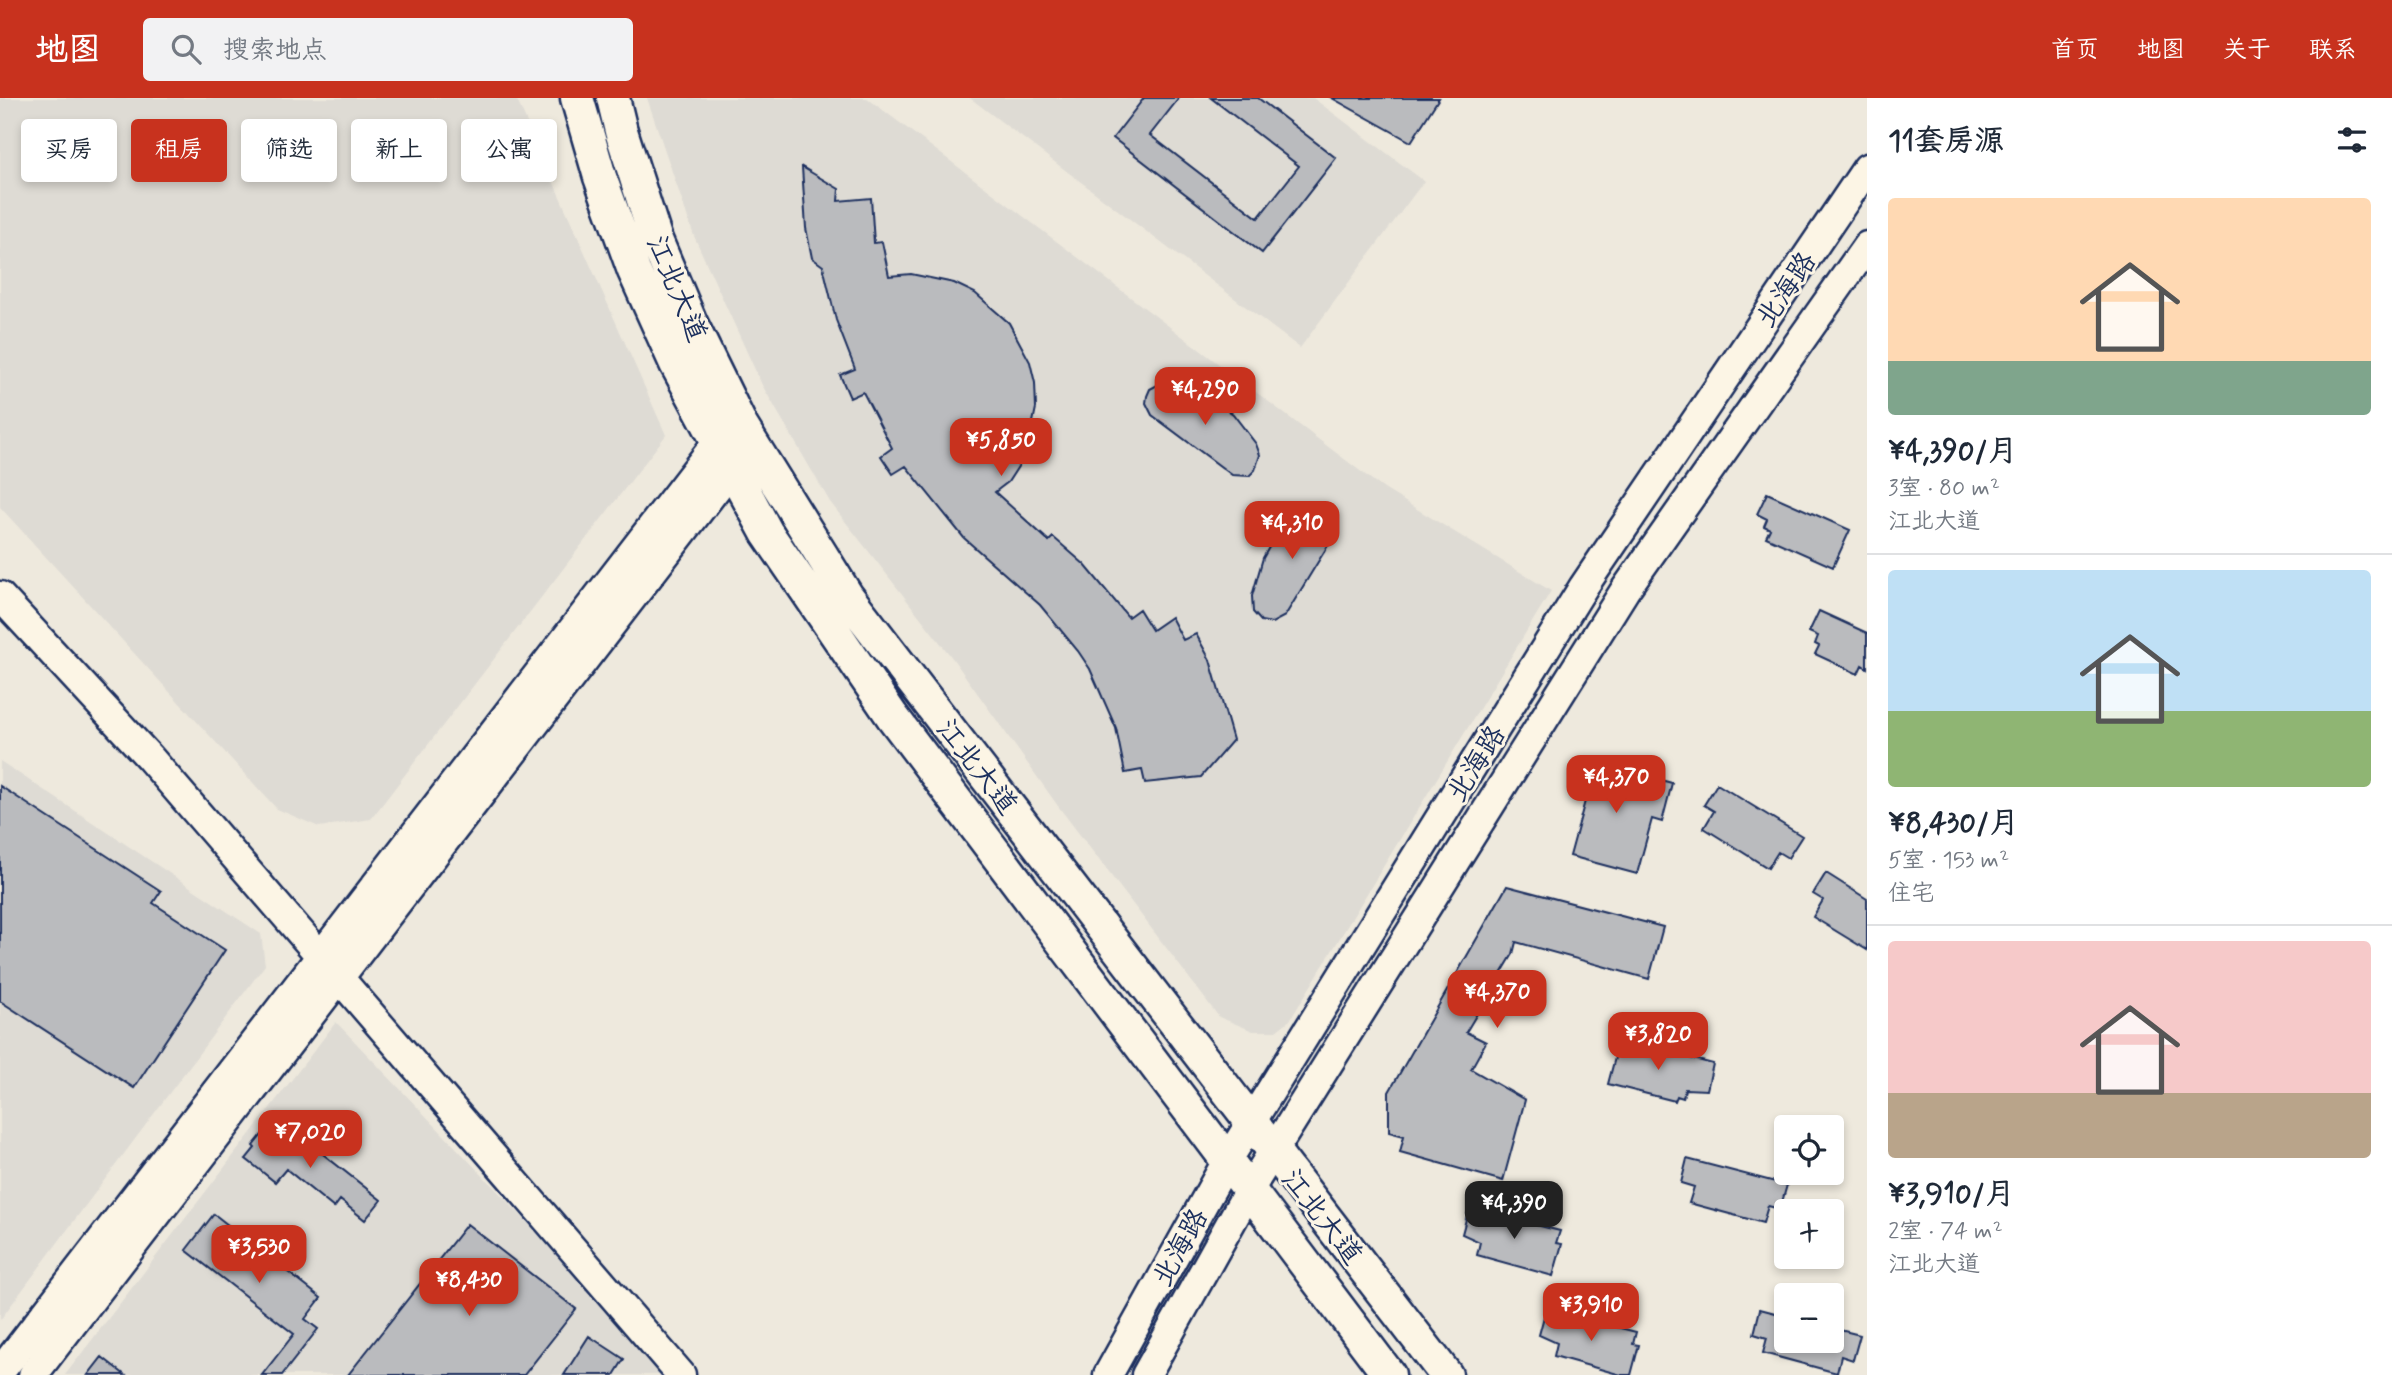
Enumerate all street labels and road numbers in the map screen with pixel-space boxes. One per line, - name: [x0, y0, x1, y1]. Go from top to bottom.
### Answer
- street label: 江北大道: [637, 230, 715, 348]
- street label: 北海路: [1748, 245, 1826, 336]
- street label: 江北大道: [927, 712, 1025, 823]
- street label: 北海路: [1439, 719, 1515, 810]
- street label: 江北大道: [1272, 1162, 1370, 1273]
- street label: 北海路: [1145, 1203, 1218, 1294]

